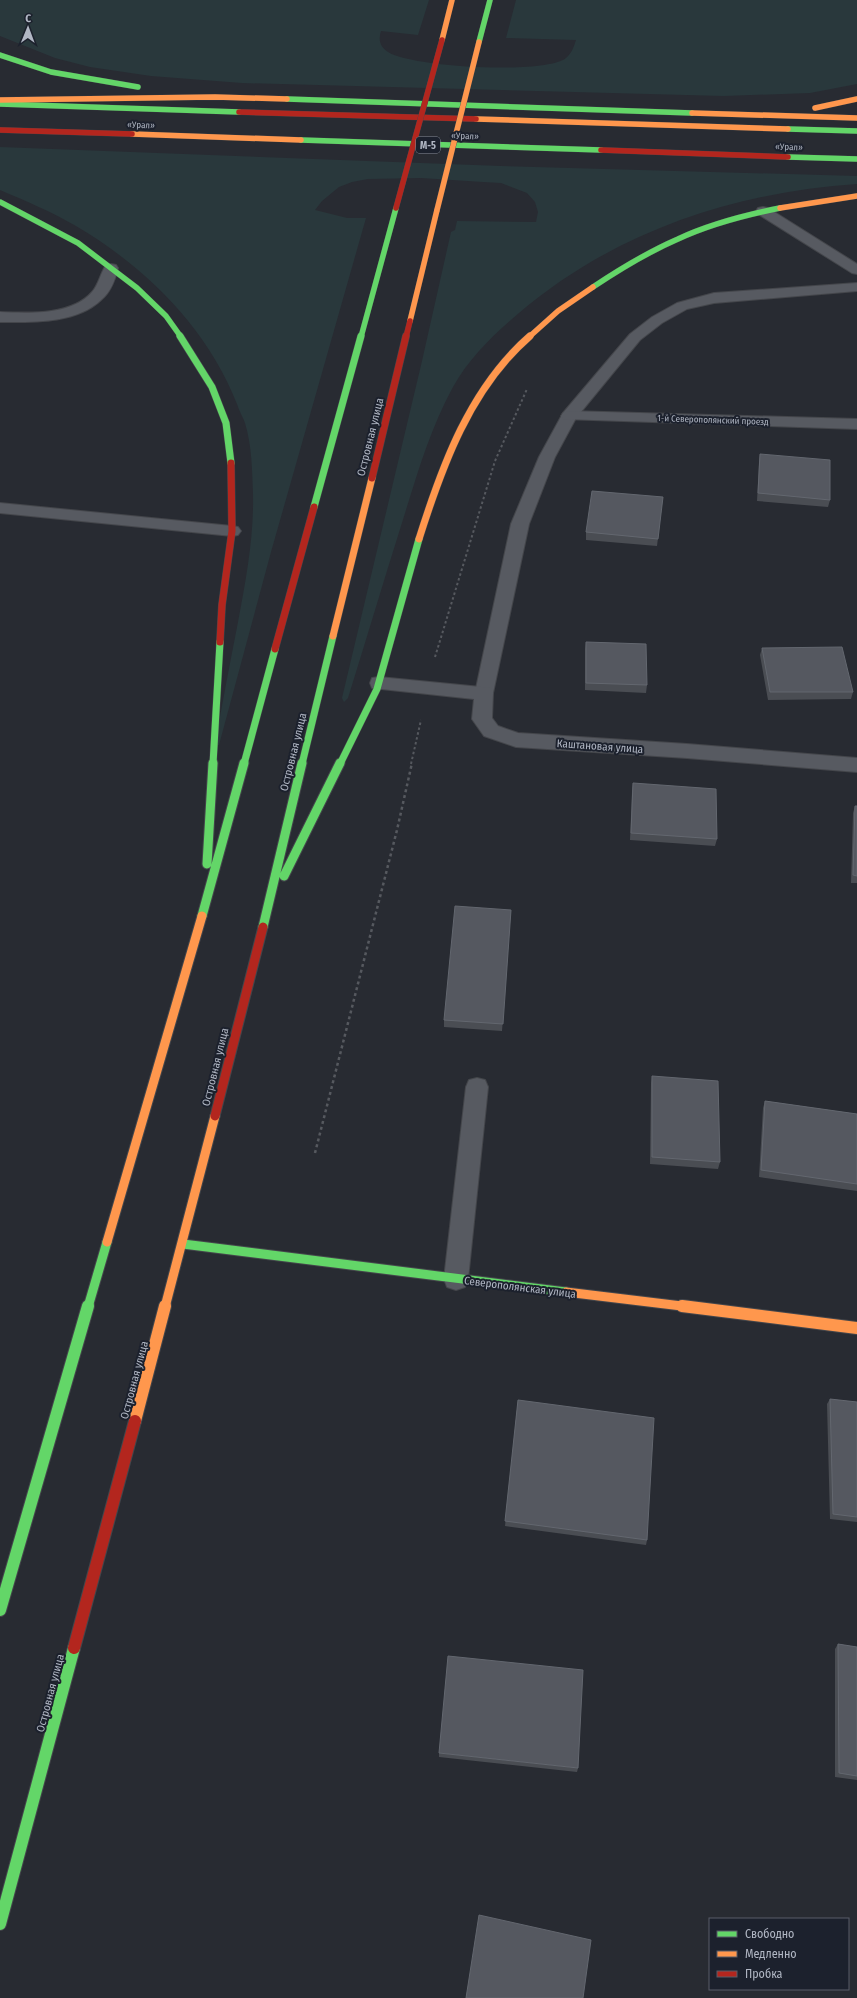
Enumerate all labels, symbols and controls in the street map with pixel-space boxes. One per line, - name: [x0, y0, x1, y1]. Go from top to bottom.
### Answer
- north arrow: [8, 8, 48, 48]
- text: С: [25, 12, 31, 25]
- street label: «Урал»: [127, 120, 155, 130]
- street label: «Урал»: [451, 131, 479, 141]
- road number: М-5: [416, 137, 440, 153]
- street label: «Урал»: [775, 142, 803, 152]
- street label: Островная улица: [354, 397, 386, 478]
- street label: 1-й Северополянский проезд: [657, 413, 769, 427]
- street label: Островная улица: [277, 712, 309, 793]
- street label: Каштановая улица: [556, 737, 644, 756]
- street label: Островная улица: [199, 1027, 231, 1108]
- street label: Северополянская улица: [463, 1274, 577, 1301]
- street label: Островная улица: [118, 1340, 151, 1421]
- street label: Островная улица: [34, 1653, 67, 1734]
- legend: [709, 1918, 849, 1990]
- text: Свободно: [745, 1927, 794, 1941]
- text: Медленно: [745, 1947, 797, 1961]
- text: Пробка: [745, 1967, 783, 1981]

